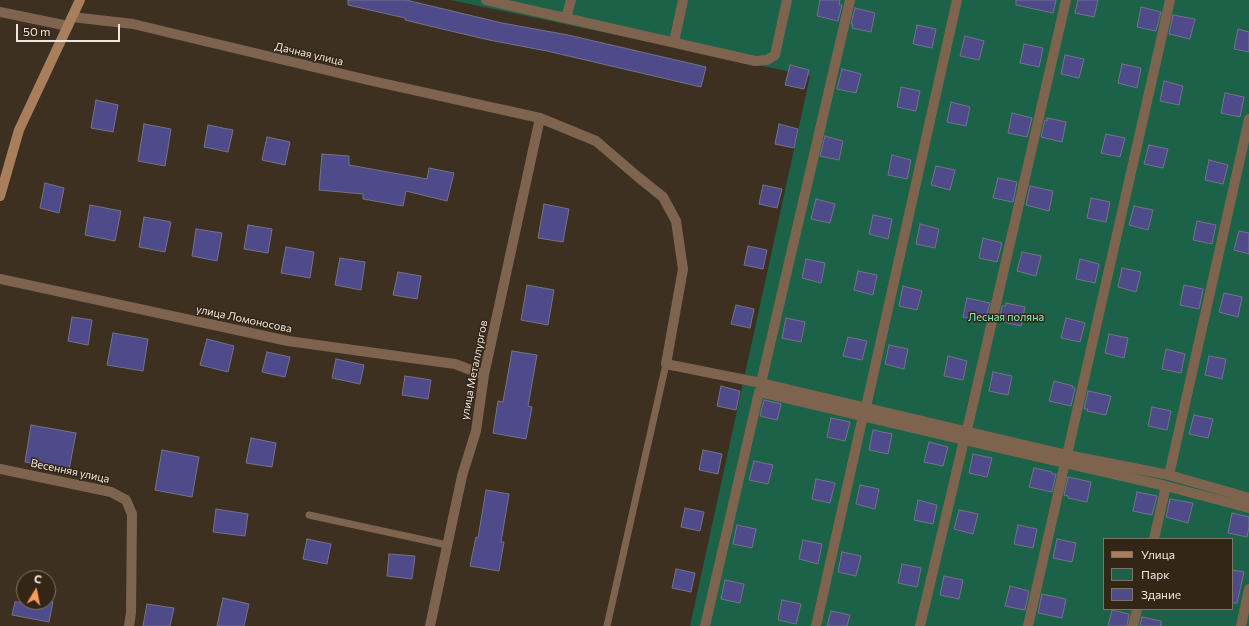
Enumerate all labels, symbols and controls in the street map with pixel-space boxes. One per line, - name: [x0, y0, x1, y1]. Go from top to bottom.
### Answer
- scale bar: [18, 16, 122, 42]
- text: 50 m: [23, 24, 51, 38]
- street label: Дачная улица: [273, 40, 345, 68]
- street label: улица Ломоносова: [195, 302, 293, 336]
- park label: Лесная поляна: [968, 310, 1044, 324]
- street label: улица Металлургов: [458, 319, 490, 421]
- street label: Весенняя улица: [29, 456, 111, 486]
- legend: [1103, 538, 1233, 610]
- text: Улица: [1141, 547, 1175, 561]
- text: Парк: [1141, 567, 1170, 581]
- north arrow: [16, 570, 56, 610]
- text: С: [33, 572, 43, 586]
- text: Здание: [1141, 587, 1181, 601]

